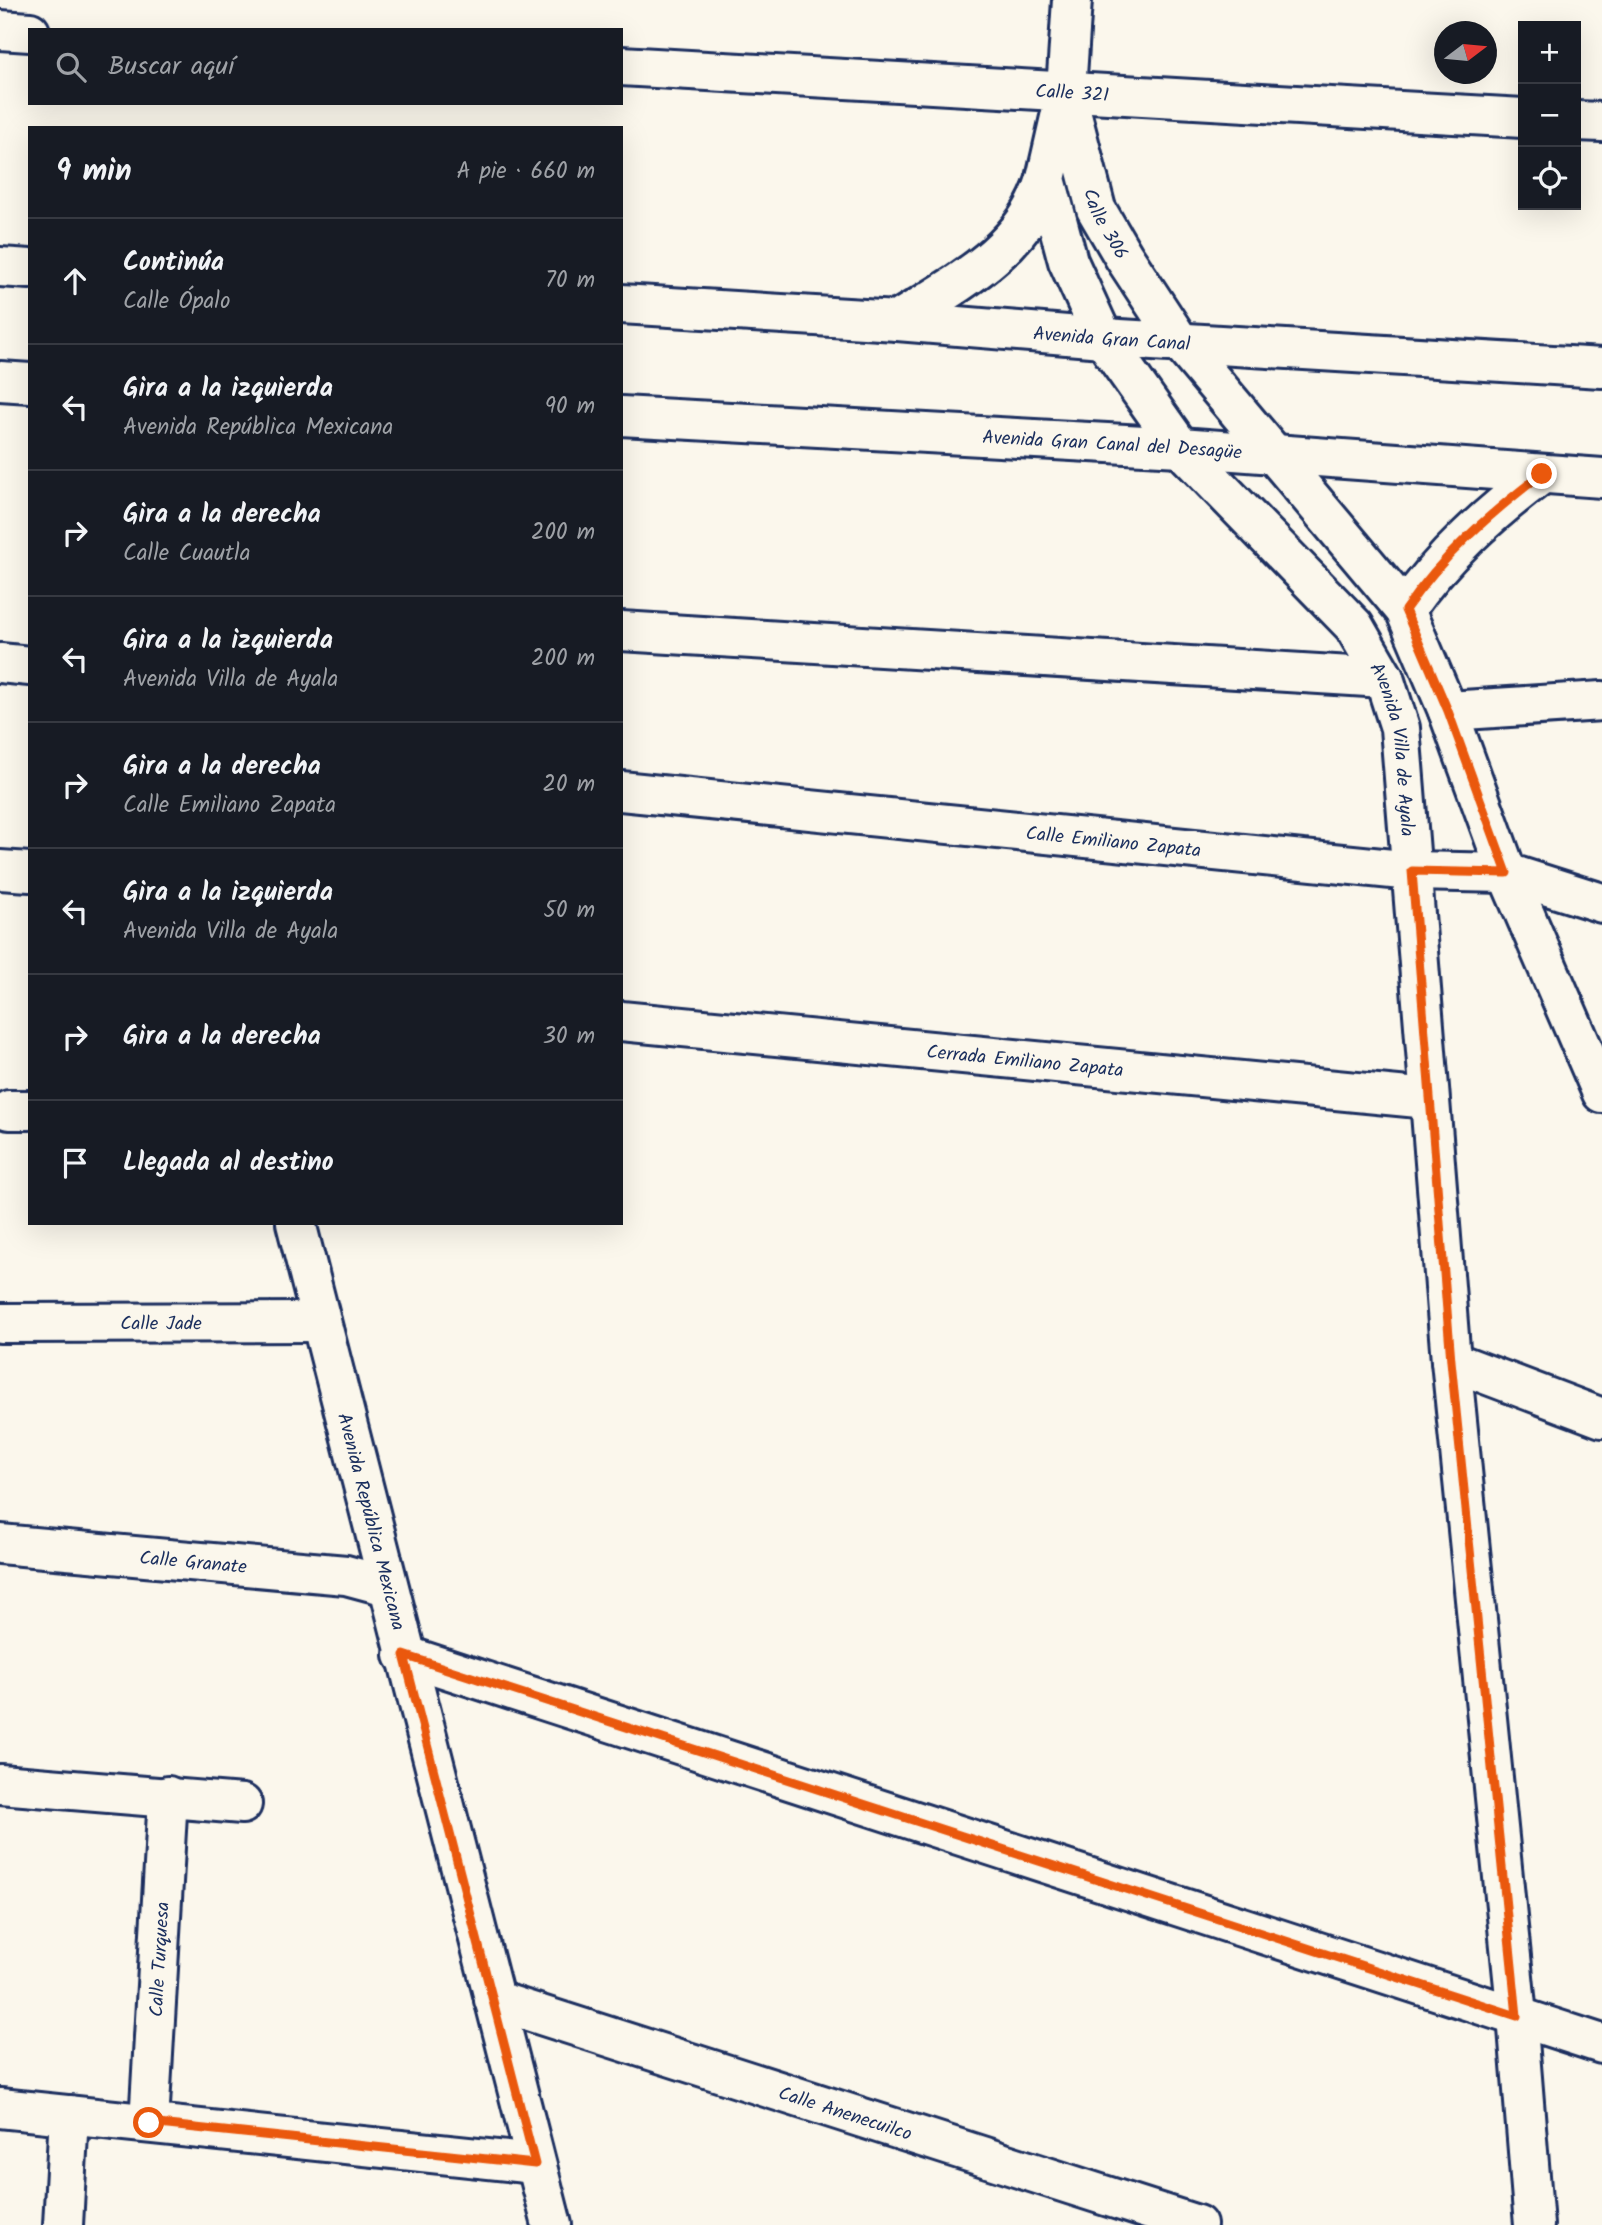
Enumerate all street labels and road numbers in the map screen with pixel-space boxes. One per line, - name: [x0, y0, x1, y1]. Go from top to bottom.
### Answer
- street label: Calle 321: [1034, 77, 1110, 111]
- street label: Calle 306: [1074, 186, 1135, 266]
- street label: Avenida Gran Canal: [1032, 319, 1191, 360]
- street label: Avenida Gran Canal del Desagüe: [982, 423, 1243, 469]
- street label: Avenida Villa de Ayala: [1361, 657, 1422, 838]
- street label: Calle Emiliano Zapata: [1024, 819, 1202, 867]
- street label: Cerrada Emiliano Zapata: [925, 1038, 1125, 1086]
- street label: Calle Jade: [120, 1309, 202, 1340]
- street label: Avenida República Mexicana: [328, 1410, 413, 1634]
- street label: Calle Granate: [138, 1544, 248, 1583]
- street label: Calle Turquesa: [142, 1901, 179, 2018]
- street label: Calle Anenecuilco: [774, 2079, 915, 2150]

